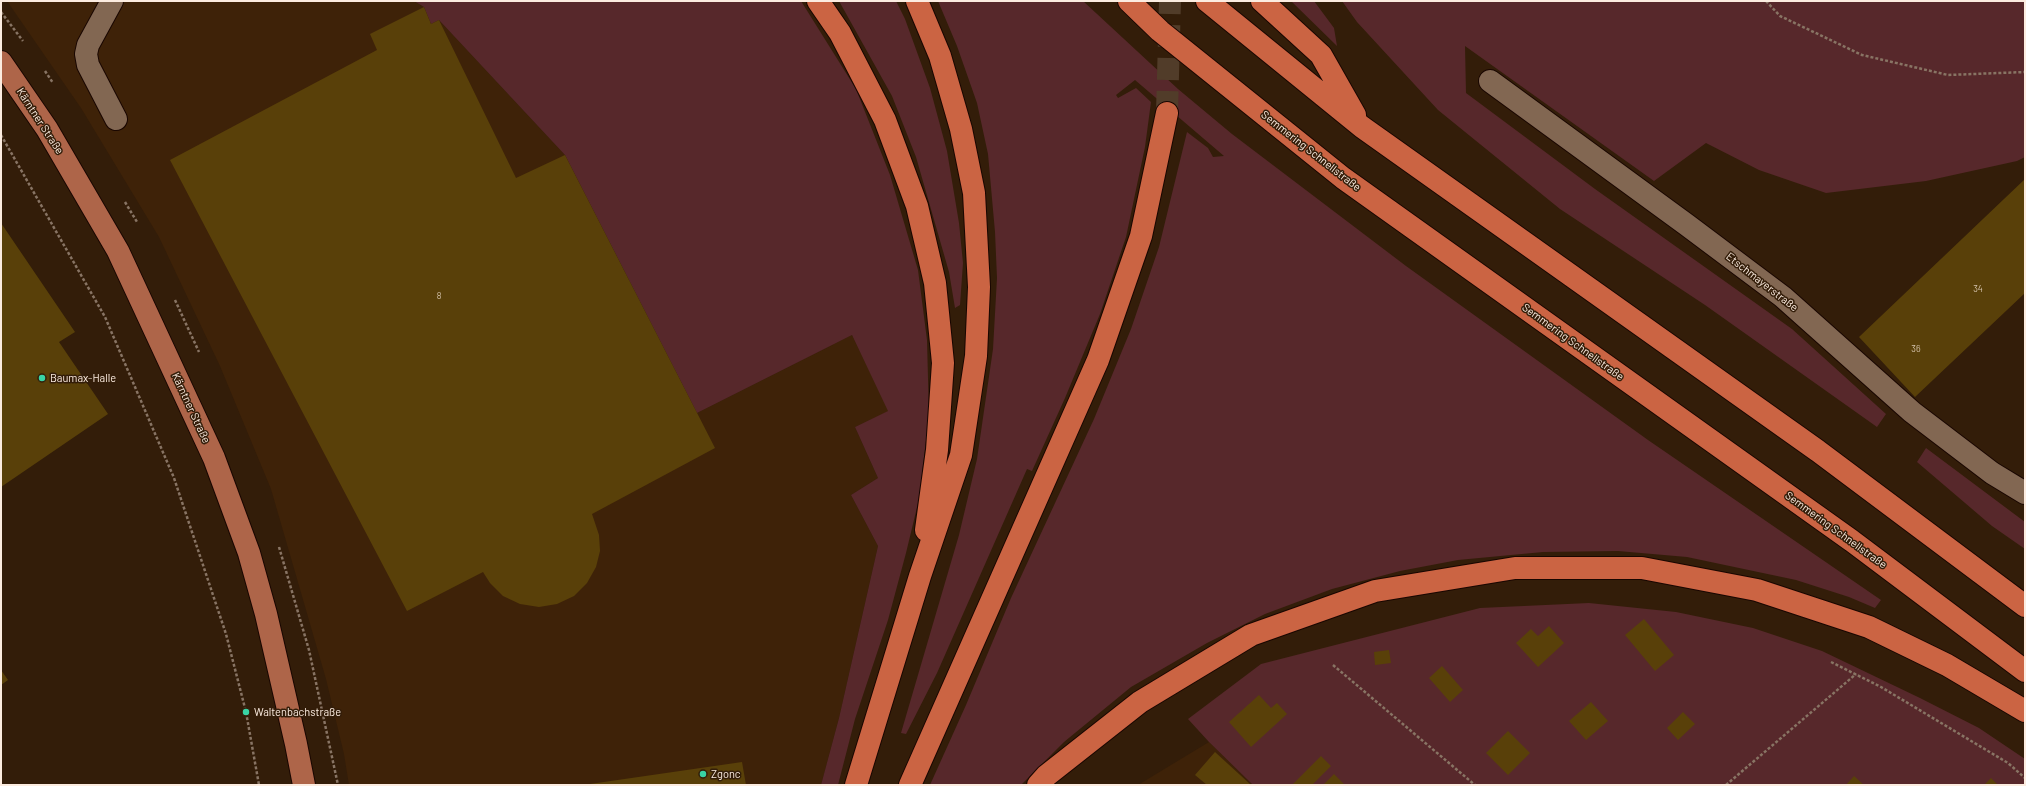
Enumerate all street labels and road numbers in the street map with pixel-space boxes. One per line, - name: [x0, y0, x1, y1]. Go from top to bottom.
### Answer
- street label: Kärntner Straße: [14, 85, 66, 157]
- street label: Semmering Schnellstraße: [1259, 108, 1363, 194]
- street label: Etschmayerstraße: [1723, 250, 1801, 314]
- street label: Semmering Schnellstraße: [1519, 301, 1627, 383]
- street label: Kärntner Straße: [169, 371, 213, 445]
- street label: Semmering Schnellstraße: [1782, 489, 1890, 571]

